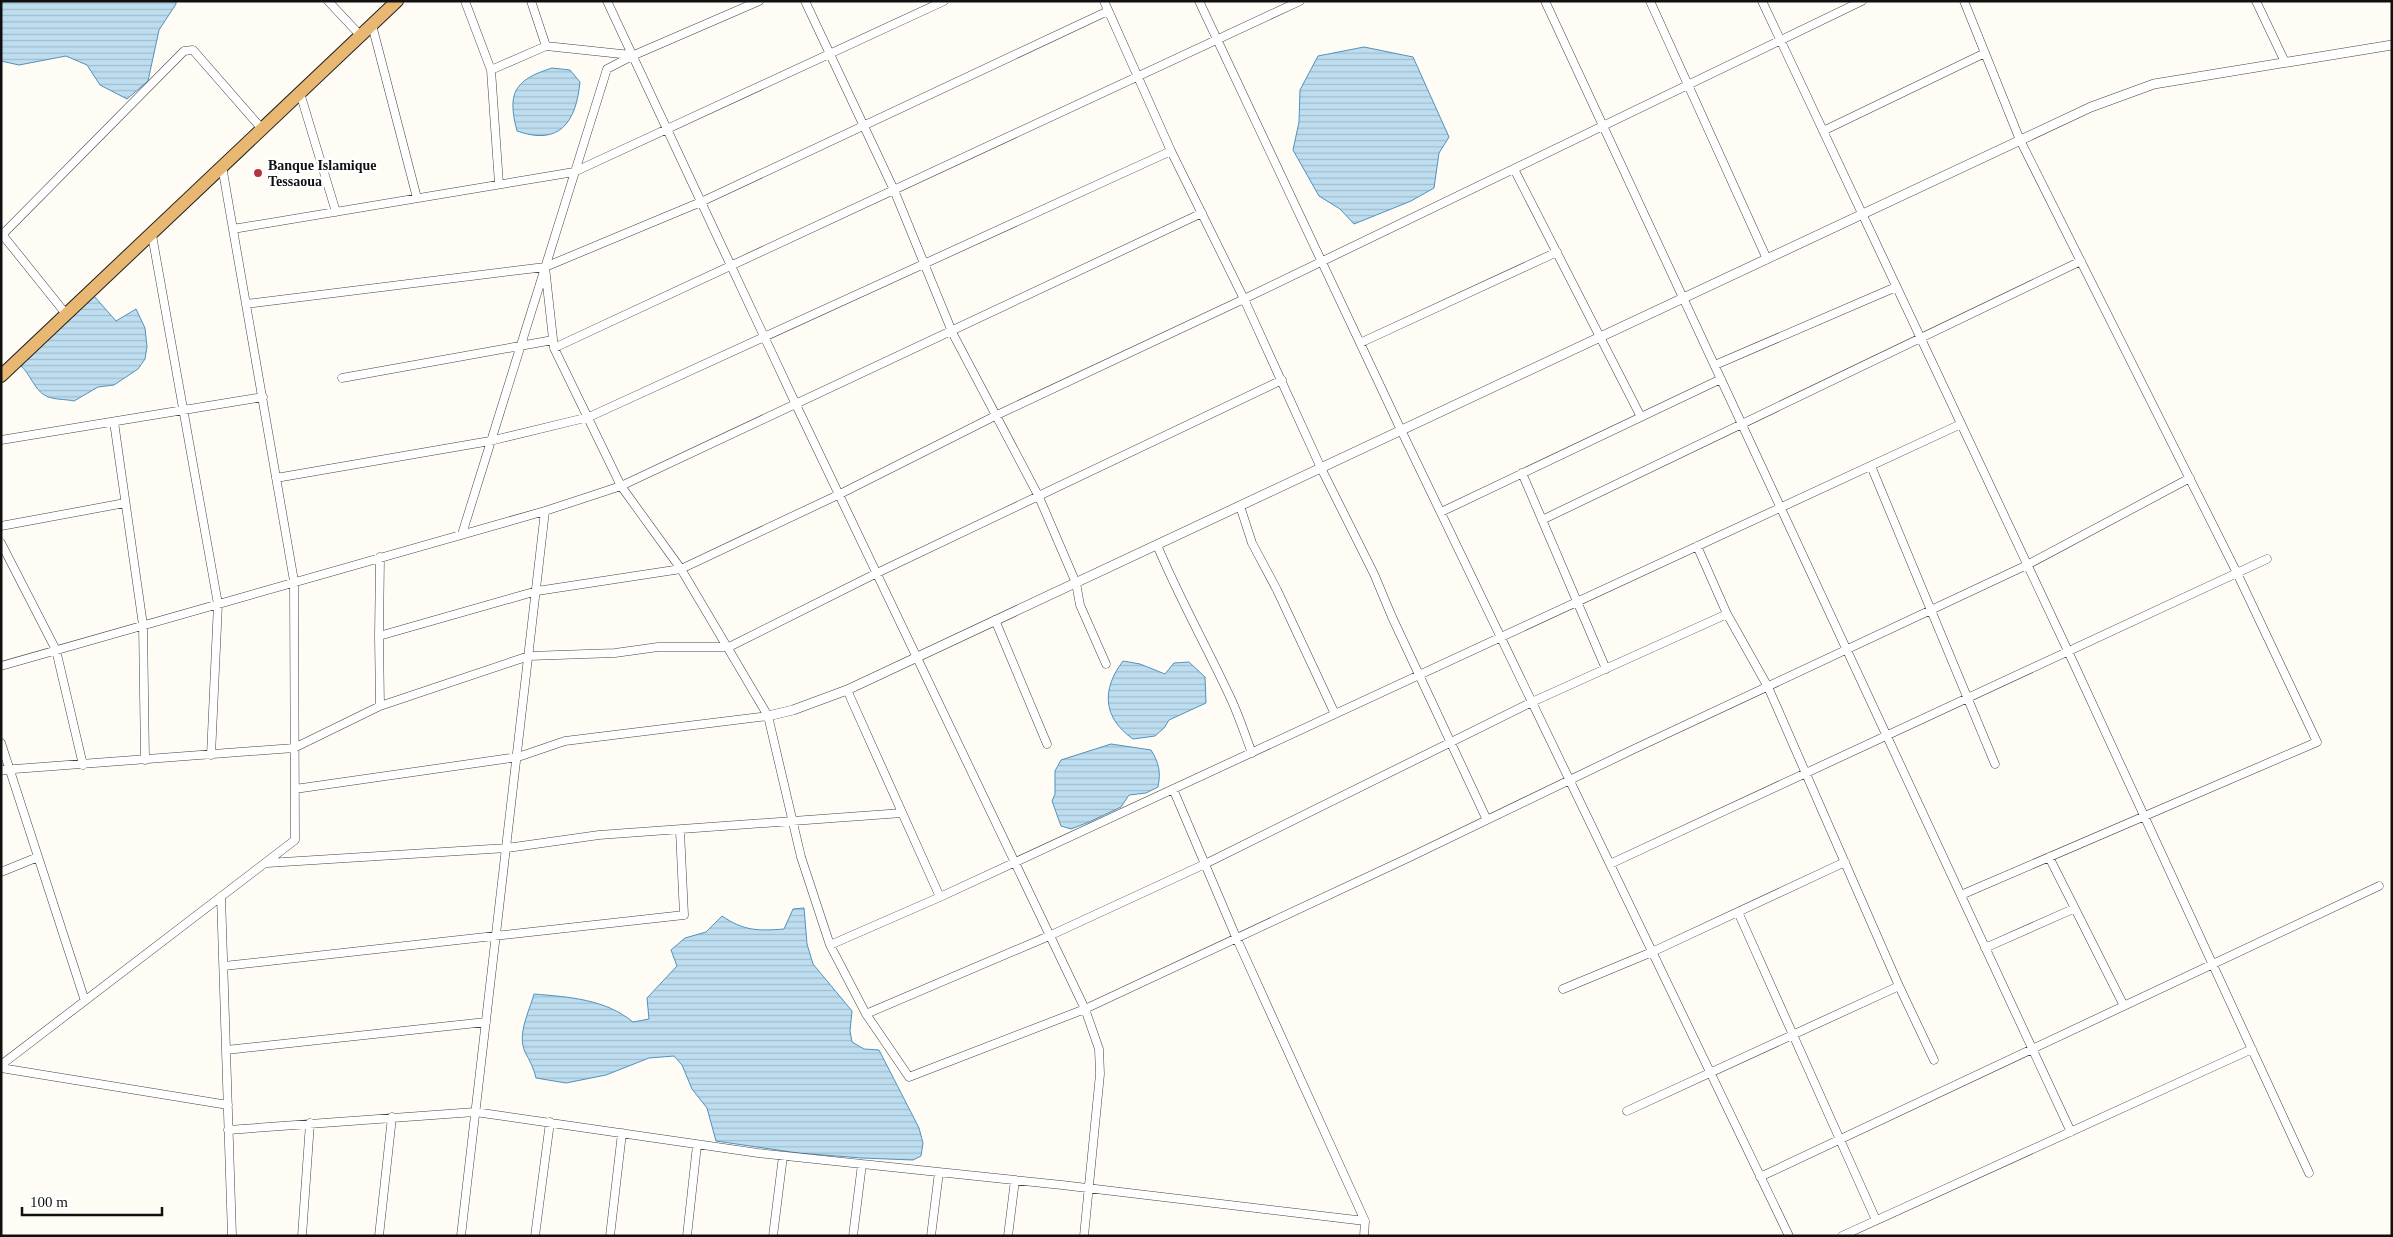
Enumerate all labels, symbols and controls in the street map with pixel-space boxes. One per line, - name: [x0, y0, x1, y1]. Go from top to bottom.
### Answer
- place label: Banque Islamique Tessaoua: [268, 158, 377, 189]
- marker: Banque Islamique Tessaoua: [252, 167, 264, 179]
- scale bar: [22, 1184, 162, 1216]
- text: 100 m: [30, 1194, 68, 1210]

